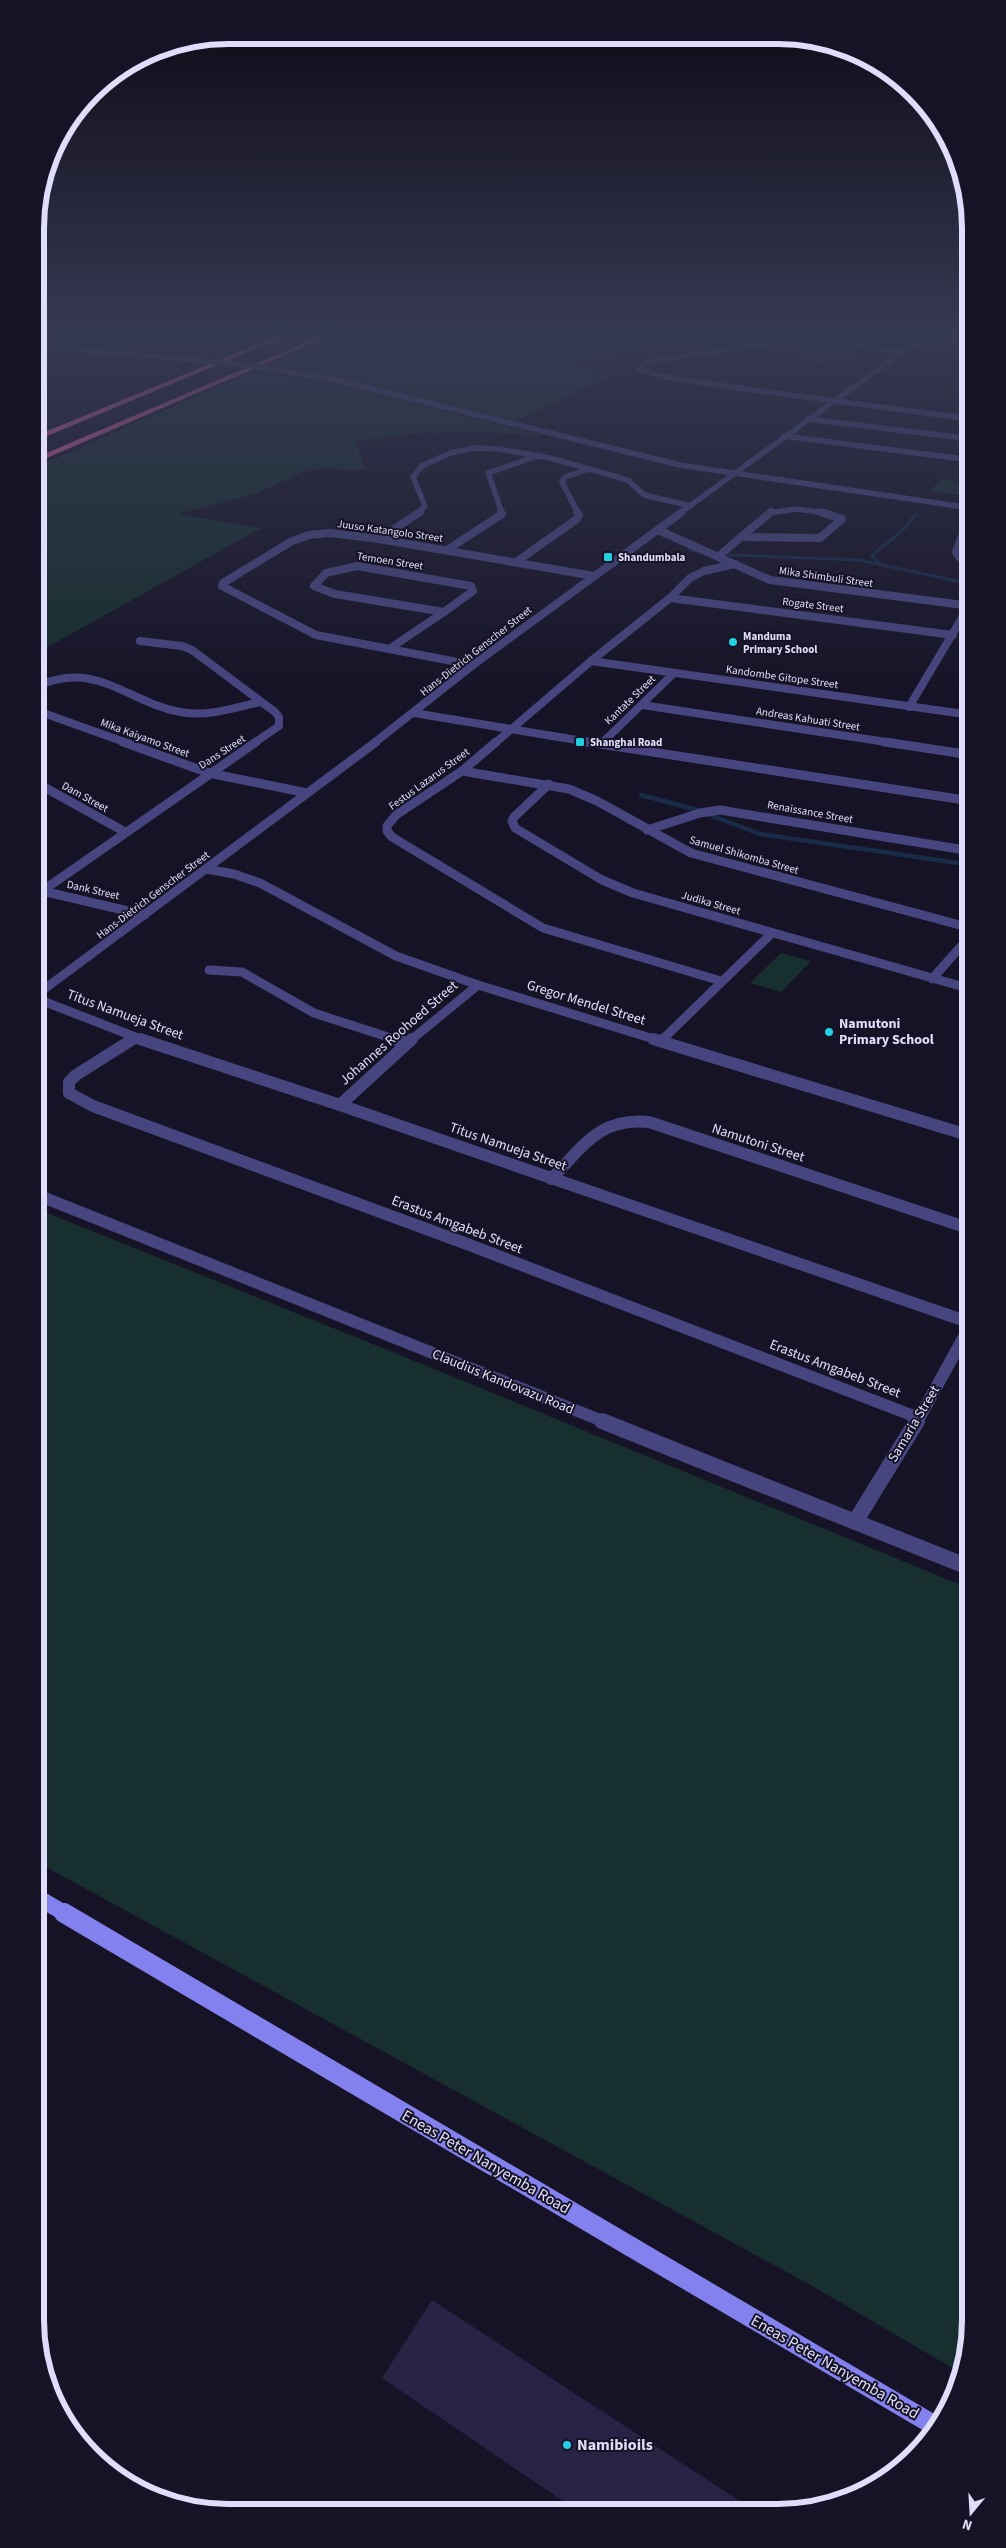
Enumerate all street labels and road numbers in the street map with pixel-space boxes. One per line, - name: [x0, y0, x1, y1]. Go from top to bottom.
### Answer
- street label: Juuso Katangolo Street: [336, 516, 444, 546]
- street label: Temoen Street: [356, 548, 425, 574]
- street label: Mika Shimbuli Street: [778, 563, 874, 591]
- street label: Rogate Street: [781, 594, 845, 616]
- street label: Hans-Dietrich Genscher Street: [417, 602, 535, 699]
- street label: Kandombe Gitope Street: [725, 662, 839, 692]
- street label: Kantate Street: [601, 672, 659, 728]
- street label: Andreas Kahuati Street: [755, 703, 861, 735]
- street label: Mika Kaiyamo Street: [98, 715, 192, 761]
- street label: Dans Street: [196, 731, 248, 773]
- street label: Festus Lazarus Street: [385, 744, 473, 813]
- street label: Dam Street: [59, 778, 111, 816]
- street label: Renaissance Street: [766, 797, 854, 827]
- street label: Samuel Shikomba Street: [688, 832, 801, 878]
- street label: Hans-Dietrich Genscher Street: [93, 847, 213, 943]
- street label: Dank Street: [65, 877, 121, 903]
- street label: Judika Street: [680, 887, 743, 919]
- street label: Gregor Mendel Street: [524, 975, 648, 1031]
- street label: Johannes Roohoed Street: [336, 976, 463, 1090]
- street label: Titus Namueja Street: [64, 985, 186, 1045]
- street label: Titus Namueja Street: [447, 1118, 569, 1177]
- street label: Namutoni Street: [709, 1119, 807, 1167]
- street label: Erastus Amgabeb Street: [389, 1191, 526, 1259]
- street label: Erastus Amgabeb Street: [767, 1335, 904, 1403]
- street label: Claudius Kandovazu Road: [429, 1344, 577, 1420]
- street label: Samaria Street: [883, 1382, 945, 1466]
- street label: Eneas Peter Nanyemba Road: [398, 2105, 574, 2219]
- street label: Eneas Peter Nanyemba Road: [747, 2310, 923, 2424]

